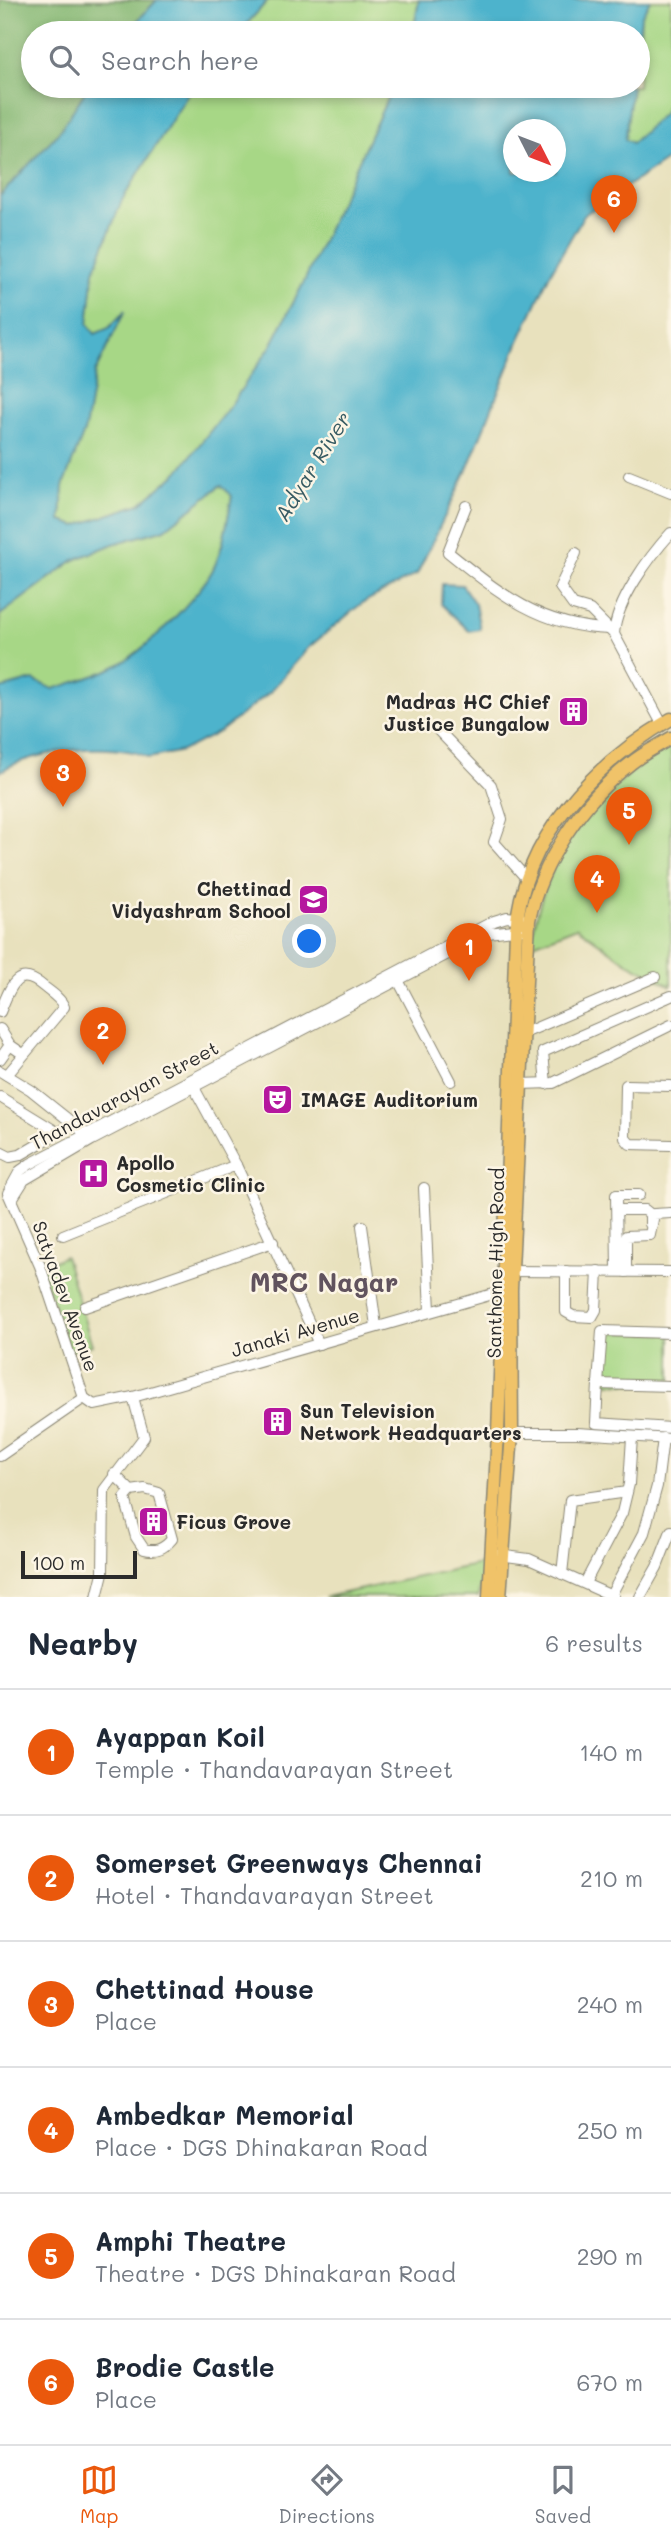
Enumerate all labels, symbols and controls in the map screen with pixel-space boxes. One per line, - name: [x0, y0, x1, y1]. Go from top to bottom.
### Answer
- search box: [21, 21, 650, 98]
- icon: search: [45, 41, 83, 79]
- text: Search here: [101, 43, 259, 77]
- north arrow: [503, 119, 566, 182]
- pin: 6: [591, 175, 637, 233]
- water label: Adyar River: [268, 406, 356, 526]
- place label: Madras HC Chief Justice Bungalow: [384, 689, 551, 736]
- building icon: Madras HC Chief Justice Bungalow: [556, 695, 590, 729]
- pin: 3: [40, 749, 86, 807]
- pin: 5: [606, 787, 652, 845]
- pin: 4: [574, 855, 620, 913]
- place label: Chettinad Vidyashram School: [111, 876, 291, 923]
- school or university icon: Chettinad Vidyashram School: [297, 882, 331, 916]
- pin: 1: [446, 923, 492, 981]
- your location: [292, 924, 326, 958]
- pin: 2: [80, 1007, 126, 1065]
- street label: Thandavarayan Street: [26, 1035, 222, 1155]
- theatre icon: IMAGE Auditorium: [261, 1082, 295, 1116]
- place label: IMAGE Auditorium: [301, 1087, 478, 1112]
- place label: Apollo Cosmetic Clinic: [116, 1150, 265, 1197]
- hospital icon: Apollo Cosmetic Clinic: [76, 1156, 110, 1190]
- street label: Santhome High Road: [481, 1167, 509, 1359]
- street label: Satyadev Avenue: [27, 1217, 105, 1375]
- district label: MRC Nagar: [250, 1265, 398, 1299]
- street label: Janaki Avenue: [228, 1302, 362, 1362]
- place label: Sun Television Network Headquarters: [300, 1398, 522, 1445]
- building icon: Sun Television Network Headquarters: [260, 1404, 294, 1438]
- building icon: Ficus Grove: [136, 1504, 170, 1538]
- place label: Ficus Grove: [176, 1509, 291, 1534]
- scale bar: [21, 1548, 136, 1580]
- text: 100 m: [32, 1550, 85, 1575]
- text: Nearby: [28, 1623, 138, 1663]
- text: 6 results: [545, 1628, 643, 1658]
- text: Ayappan Koil: [95, 1720, 265, 1754]
- text: 1: [46, 1737, 56, 1767]
- text: 140 m: [579, 1737, 643, 1767]
- text: Temple · Thandavarayan Street: [95, 1754, 453, 1784]
- text: Somerset Greenways Chennai: [95, 1846, 483, 1880]
- text: 2: [45, 1863, 57, 1893]
- text: 210 m: [580, 1863, 643, 1893]
- text: Hotel · Thandavarayan Street: [95, 1880, 434, 1910]
- text: Chettinad House: [95, 1972, 314, 2006]
- text: 3: [44, 1989, 58, 2019]
- text: 240 m: [577, 1989, 643, 2019]
- text: Place: [95, 2006, 157, 2036]
- text: Ambedkar Memorial: [95, 2098, 353, 2132]
- text: 4: [44, 2115, 58, 2145]
- text: 250 m: [577, 2115, 643, 2145]
- text: Place · DGS Dhinakaran Road: [95, 2132, 428, 2162]
- text: Amphi Theatre: [95, 2224, 286, 2258]
- text: 5: [44, 2241, 58, 2271]
- text: 290 m: [577, 2241, 643, 2271]
- text: Theatre · DGS Dhinakaran Road: [95, 2258, 456, 2288]
- text: Brodie Castle: [95, 2350, 274, 2384]
- text: 6: [44, 2367, 58, 2397]
- text: 670 m: [576, 2367, 643, 2397]
- text: Place: [95, 2384, 157, 2414]
- tab: Map: [80, 2461, 119, 2528]
- tab: Directions: [278, 2461, 375, 2528]
- tab: Saved: [535, 2461, 591, 2528]

